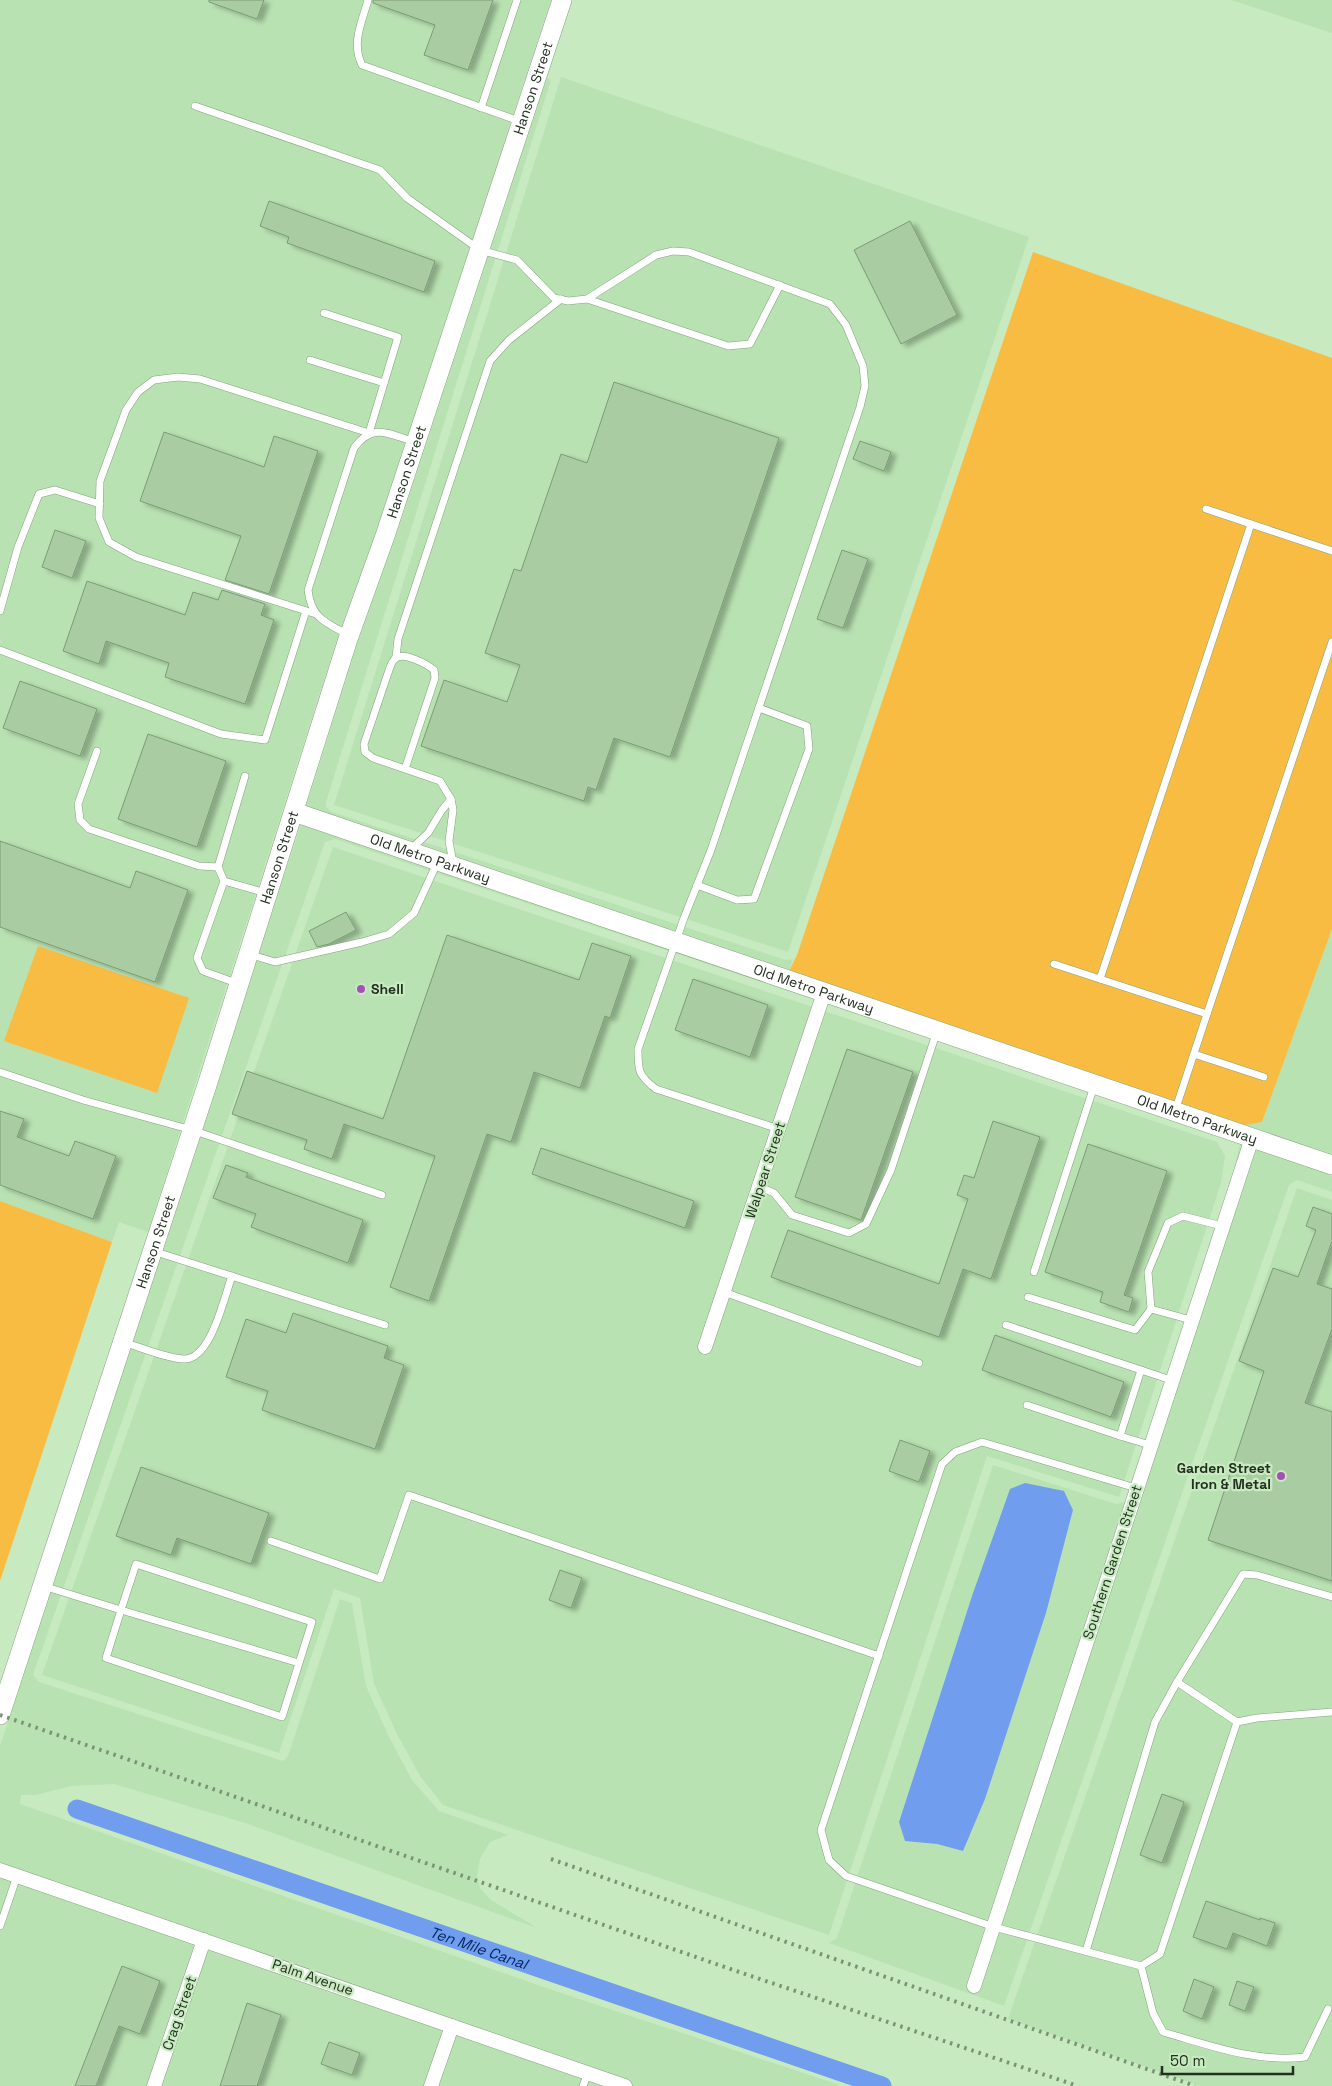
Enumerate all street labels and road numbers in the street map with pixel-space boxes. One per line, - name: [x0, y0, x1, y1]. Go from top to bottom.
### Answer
- street label: Hanson Street: [509, 39, 557, 137]
- street label: Hanson Street: [382, 423, 430, 521]
- street label: Hanson Street: [256, 808, 302, 906]
- street label: Old Metro Parkway: [368, 830, 493, 887]
- street label: Old Metro Parkway: [751, 960, 876, 1018]
- street label: Old Metro Parkway: [1135, 1090, 1260, 1148]
- street label: Walpear Street: [741, 1119, 789, 1221]
- street label: Hanson Street: [132, 1193, 179, 1291]
- street label: Southern Garden Street: [1079, 1483, 1145, 1641]
- street label: Palm Avenue: [270, 1955, 356, 1999]
- street label: Crag Street: [158, 1974, 200, 2052]

